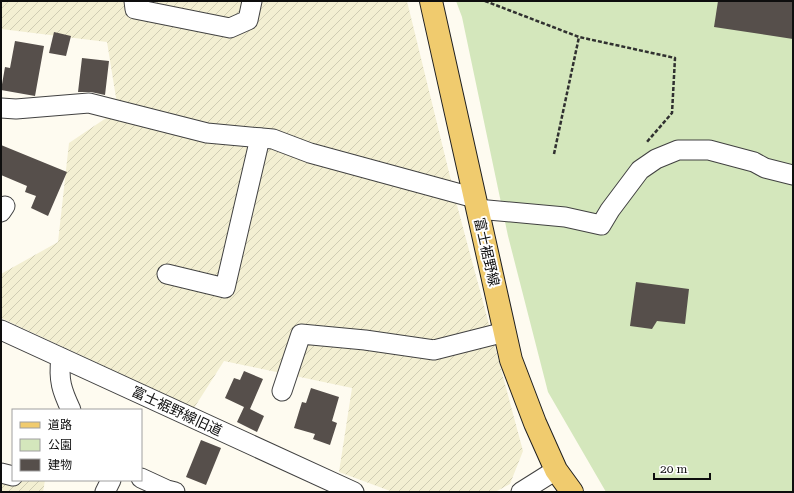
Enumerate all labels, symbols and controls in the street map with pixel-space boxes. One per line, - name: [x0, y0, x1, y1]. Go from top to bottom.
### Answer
- street label: 富士裾野線: [471, 216, 503, 288]
- street label: 富士裾野線旧道: [129, 383, 225, 439]
- legend: [12, 409, 142, 481]
- text: 道路: [48, 418, 72, 432]
- text: 公園: [48, 438, 72, 452]
- scale bar: [654, 455, 710, 481]
- text: 建物: [48, 458, 72, 472]
- text: 20 m: [660, 462, 687, 476]

